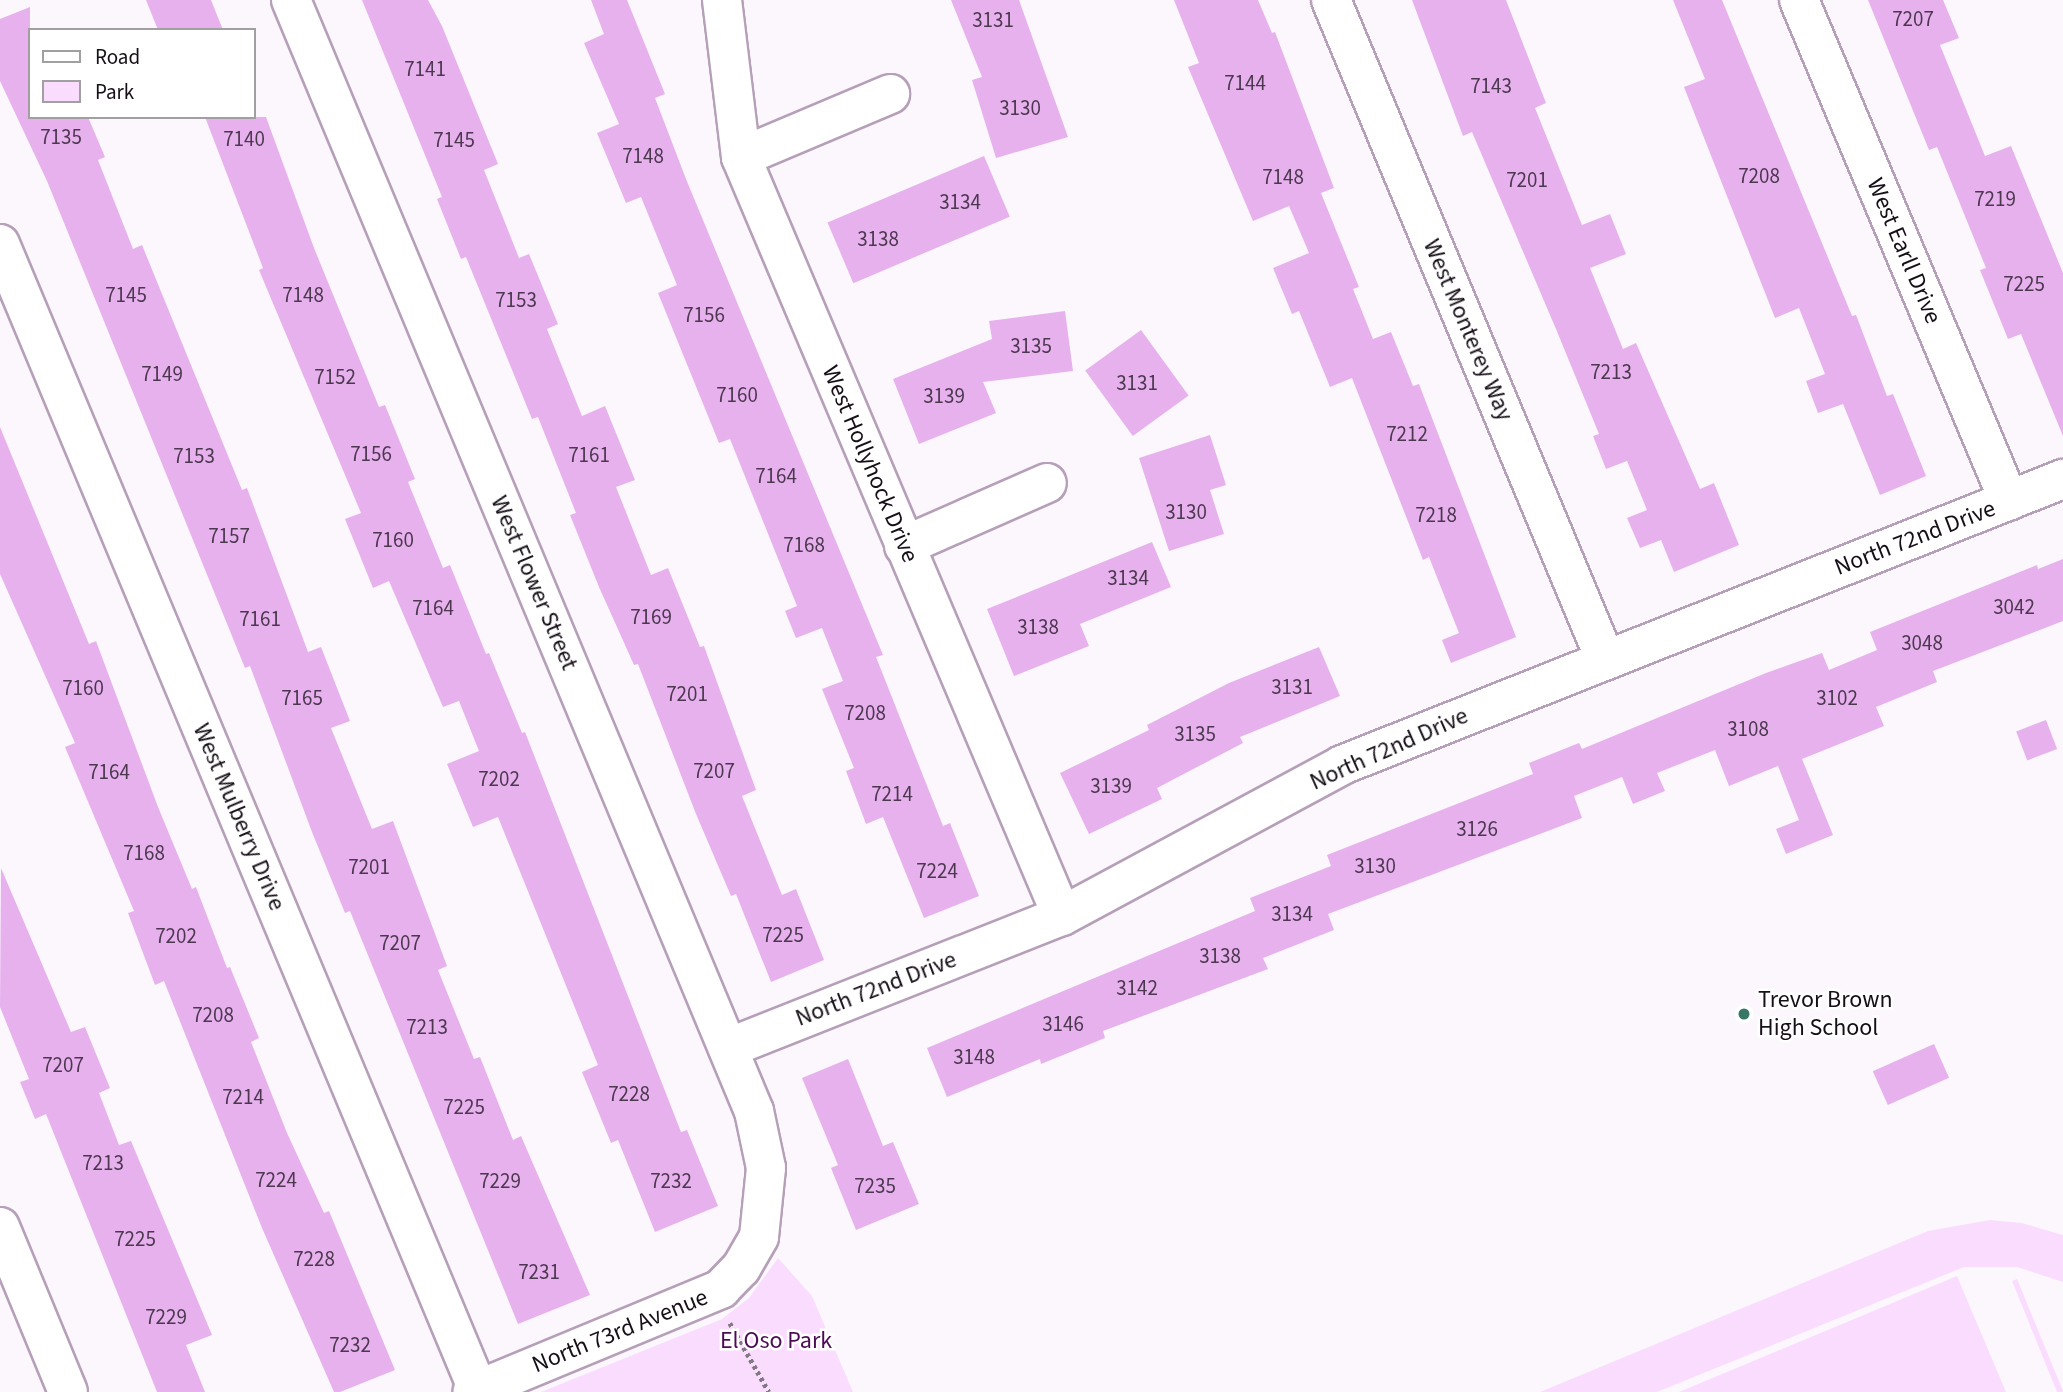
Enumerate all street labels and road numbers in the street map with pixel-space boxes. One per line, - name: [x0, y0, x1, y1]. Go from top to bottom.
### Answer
- street label: West Earll Drive: [1860, 174, 1948, 328]
- street label: West Monterey Way: [1417, 235, 1519, 425]
- street label: West Hollyhock Drive: [816, 361, 924, 567]
- street label: West Flower Street: [484, 492, 584, 674]
- street label: North 72nd Drive: [1831, 494, 1999, 582]
- street label: North 72nd Drive: [1306, 701, 1472, 797]
- street label: West Mulberry Drive: [187, 719, 291, 915]
- street label: North 72nd Drive: [792, 945, 960, 1033]
- street label: North 73rd Avenue: [528, 1283, 712, 1379]

